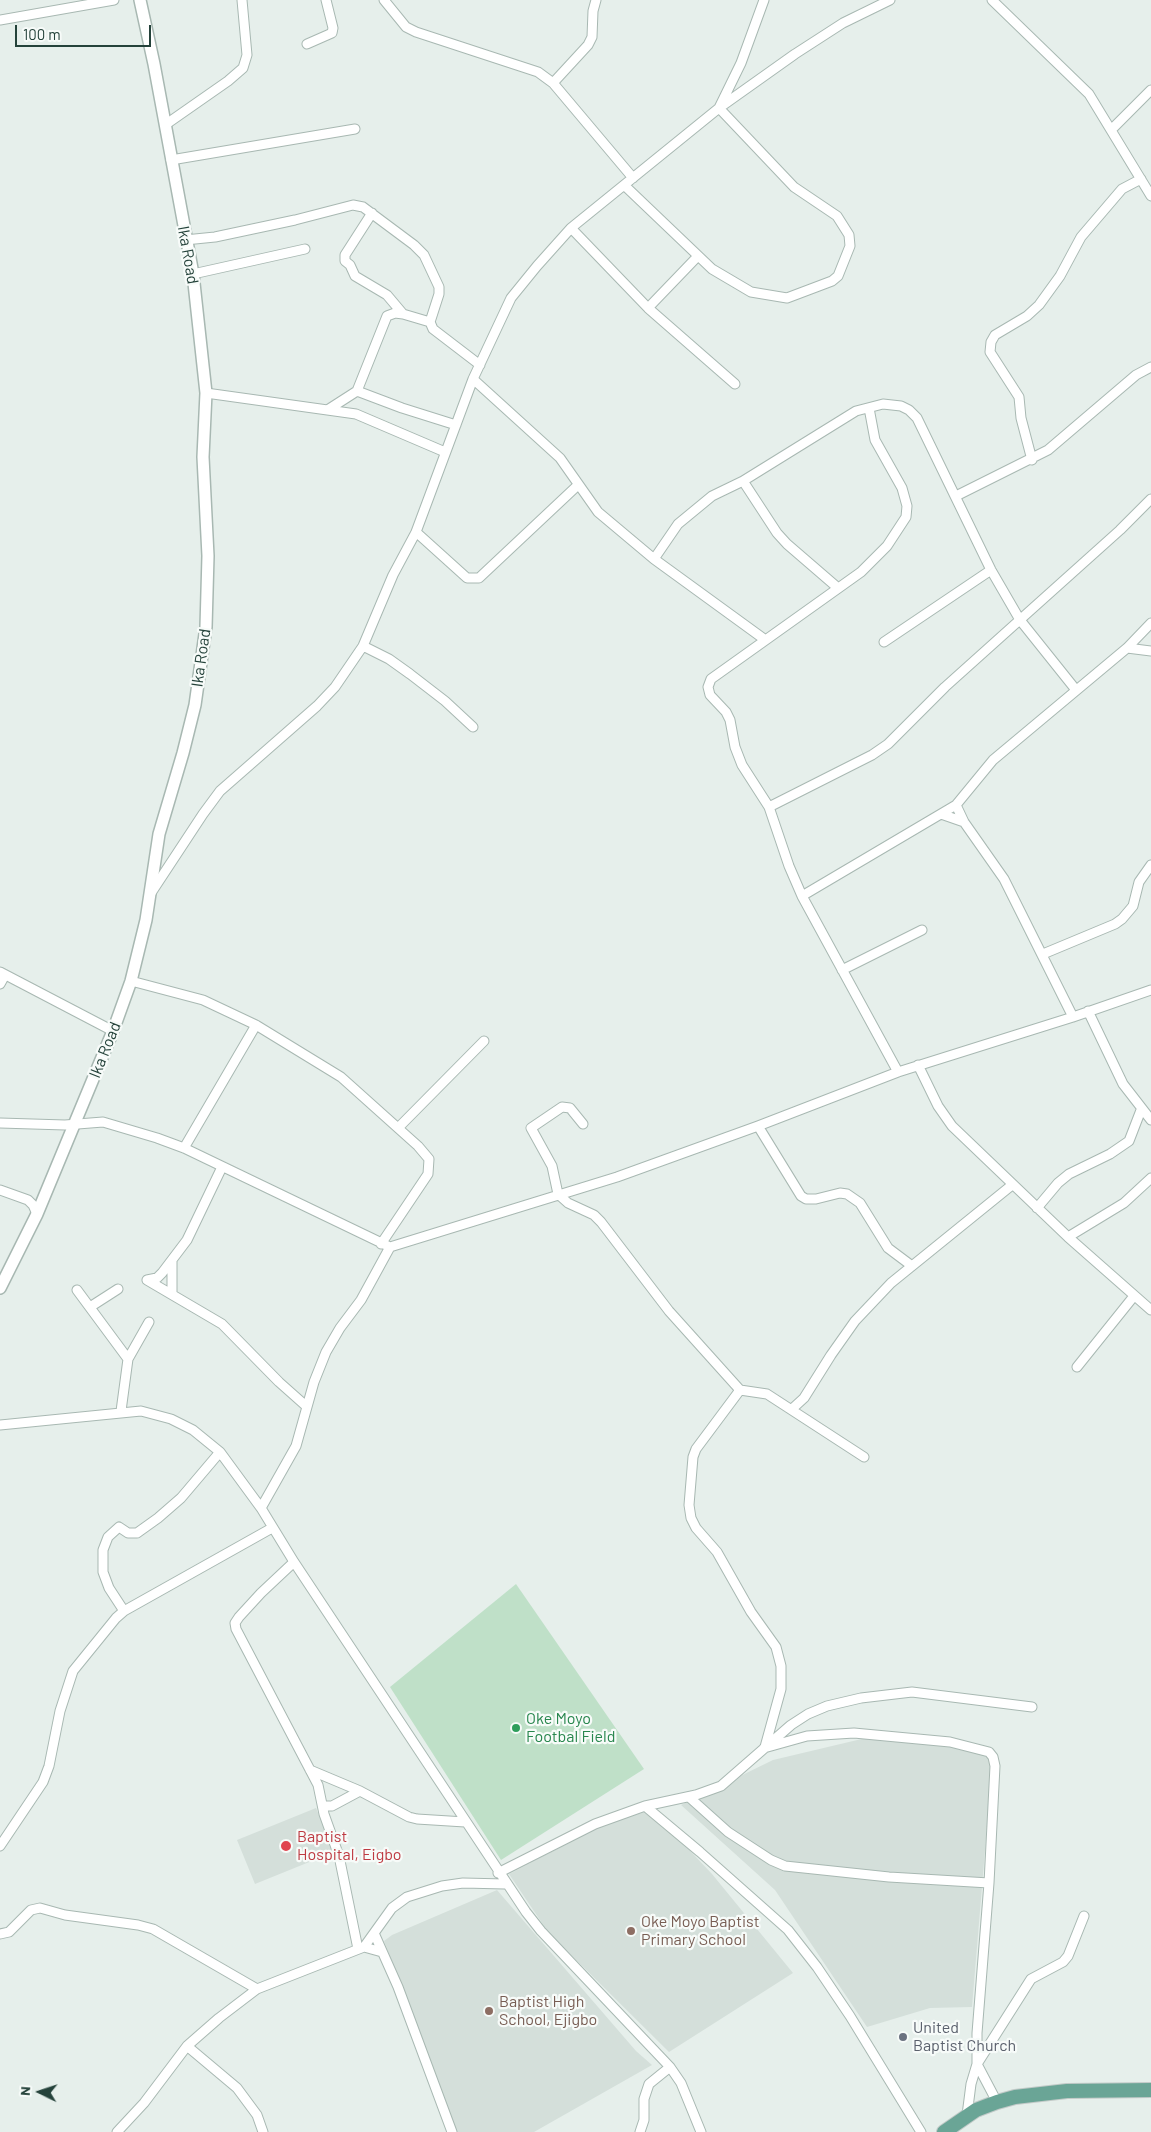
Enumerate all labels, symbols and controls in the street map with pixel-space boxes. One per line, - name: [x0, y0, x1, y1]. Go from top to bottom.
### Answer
- scale bar: [18, 15, 154, 47]
- text: 100 m: [23, 25, 61, 43]
- street label: Ika Road: [173, 224, 203, 286]
- street label: Ika Road: [187, 628, 215, 688]
- street label: Ika Road: [85, 1019, 125, 1081]
- place label: Oke Moyo Footbal Field: [526, 1709, 616, 1747]
- marker: Oke Moyo Footbal Field: [510, 1722, 522, 1734]
- place label: Baptist Hospital, Eigbo: [297, 1827, 402, 1865]
- marker: Baptist Hospital, Eigbo: [279, 1839, 293, 1853]
- place label: Oke Moyo Baptist Primary School: [641, 1912, 760, 1950]
- marker: Oke Moyo Baptist Primary School: [625, 1925, 637, 1937]
- place label: Baptist High School, Ejigbo: [499, 1992, 597, 2030]
- marker: Baptist High School, Ejigbo: [483, 2005, 495, 2017]
- place label: United Baptist Church: [913, 2018, 1016, 2056]
- marker: United Baptist Church: [897, 2031, 909, 2043]
- north arrow: [15, 2067, 65, 2117]
- text: N: [16, 2086, 33, 2096]

